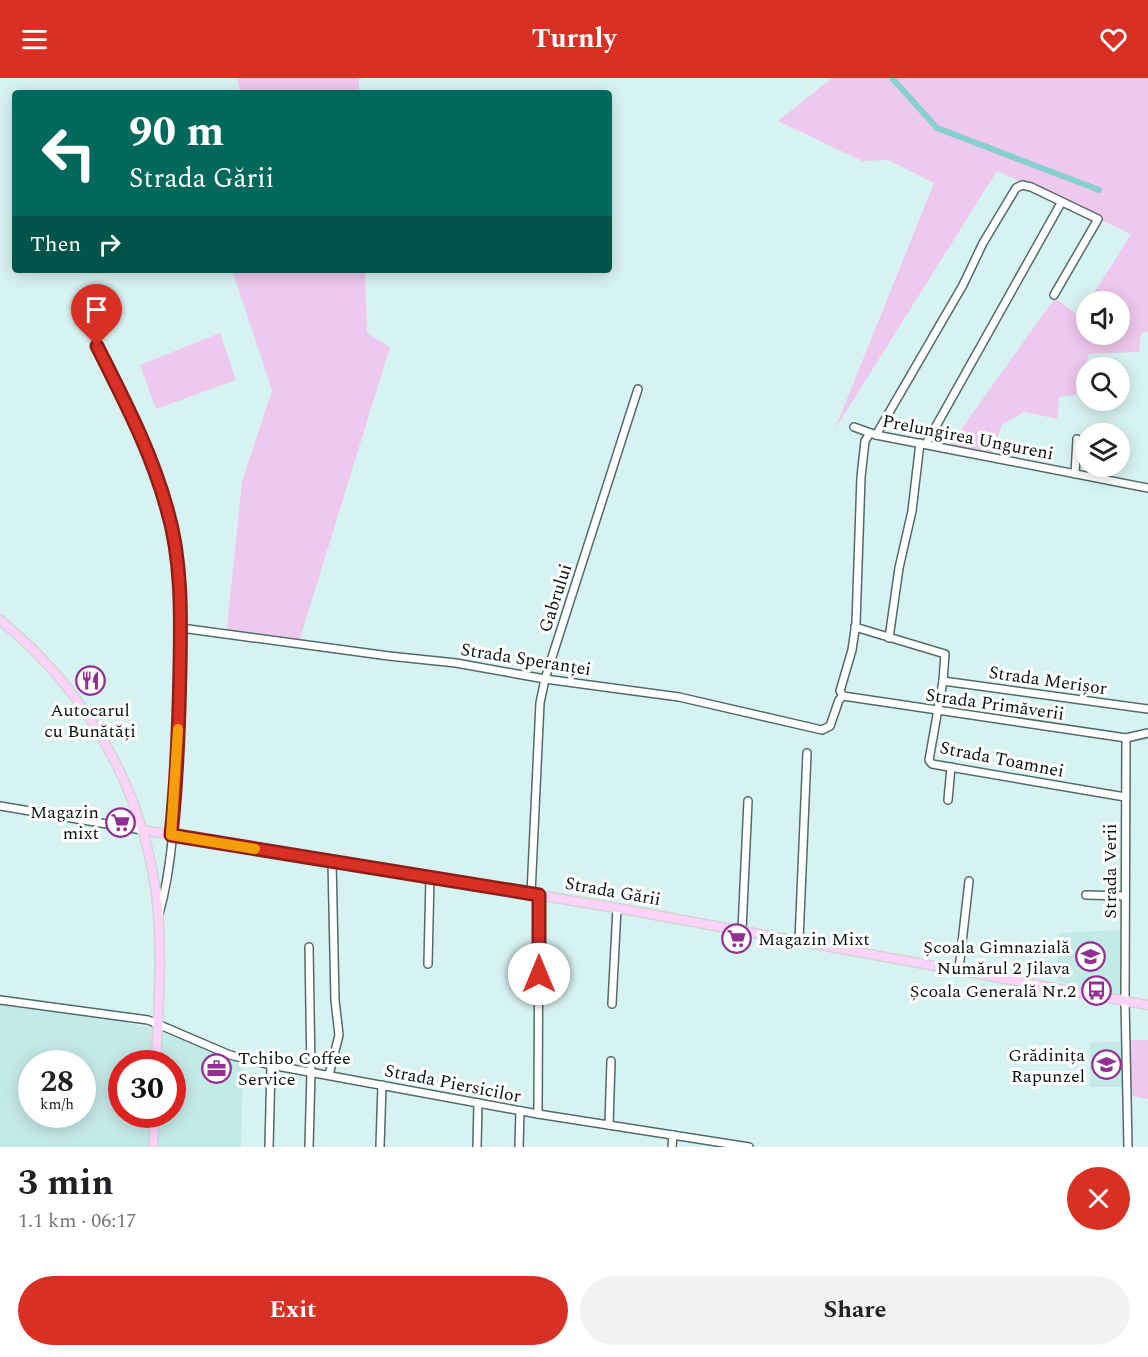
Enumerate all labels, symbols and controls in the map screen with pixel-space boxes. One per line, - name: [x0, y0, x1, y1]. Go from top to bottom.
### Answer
- text: Turnly: [532, 18, 616, 60]
- icon: menu: [18, 23, 51, 56]
- icon: heart: [1097, 23, 1130, 56]
- text: 90 m: [129, 101, 224, 164]
- icon: left: [30, 114, 108, 192]
- text: Strada Gării: [129, 158, 274, 200]
- text: Then: [30, 228, 81, 261]
- icon: right: [93, 228, 126, 261]
- pin: [71, 284, 122, 346]
- map controls: [1076, 291, 1130, 477]
- button: sound: [1076, 291, 1130, 345]
- icon: arrive: [80, 293, 113, 326]
- button: search: [1076, 357, 1130, 411]
- street label: Prelungirea Ungureni: [880, 408, 1056, 467]
- button: layers: [1076, 423, 1130, 477]
- street label: Gabrului: [532, 560, 579, 636]
- street label: Strada Speranței: [459, 636, 593, 683]
- street label: Strada Merișor: [987, 659, 1109, 702]
- restaurant icon: Autocarul cu Bunătăți: [74, 665, 106, 697]
- street label: Strada Primăverii: [924, 681, 1066, 728]
- place label: Autocarul cu Bunătăți: [44, 697, 136, 745]
- street label: Strada Toamnei: [938, 734, 1066, 785]
- place label: Magazin mixt: [30, 799, 99, 847]
- supermarket icon: Magazin mixt: [104, 806, 136, 838]
- street label: Strada Verii: [1097, 823, 1124, 919]
- street label: Strada Gării: [563, 870, 663, 913]
- supermarket icon: Magazin Mixt: [721, 923, 753, 955]
- place label: Magazin Mixt: [758, 926, 870, 953]
- place label: Școala Gimnazială Numărul 2 Jilava: [923, 934, 1070, 982]
- school or university icon: Școala Gimnazială Numărul 2 Jilava: [1075, 941, 1107, 973]
- position arrow: [507, 942, 571, 1006]
- bus stop icon: Școala Generală Nr.2: [1081, 975, 1113, 1007]
- place label: Școala Generală Nr.2: [910, 978, 1076, 1005]
- place label: Grădinița Rapunzel: [1008, 1042, 1085, 1090]
- place label: Tchibo Coffee Service: [238, 1045, 351, 1093]
- school or university icon: Grădinița Rapunzel: [1090, 1049, 1122, 1081]
- speed limit sign: 30: [108, 1050, 186, 1128]
- office icon: Tchibo Coffee Service: [201, 1052, 233, 1084]
- street label: Strada Piersicilor: [382, 1057, 524, 1110]
- text: 28: [40, 1059, 74, 1105]
- text: km/h: [40, 1093, 74, 1116]
- text: 3 min: [18, 1156, 114, 1211]
- button: close: [1067, 1167, 1130, 1230]
- text: 1.1 km · 06:17: [18, 1206, 136, 1236]
- button: Exit: [18, 1276, 568, 1345]
- button: Share: [580, 1276, 1130, 1345]

